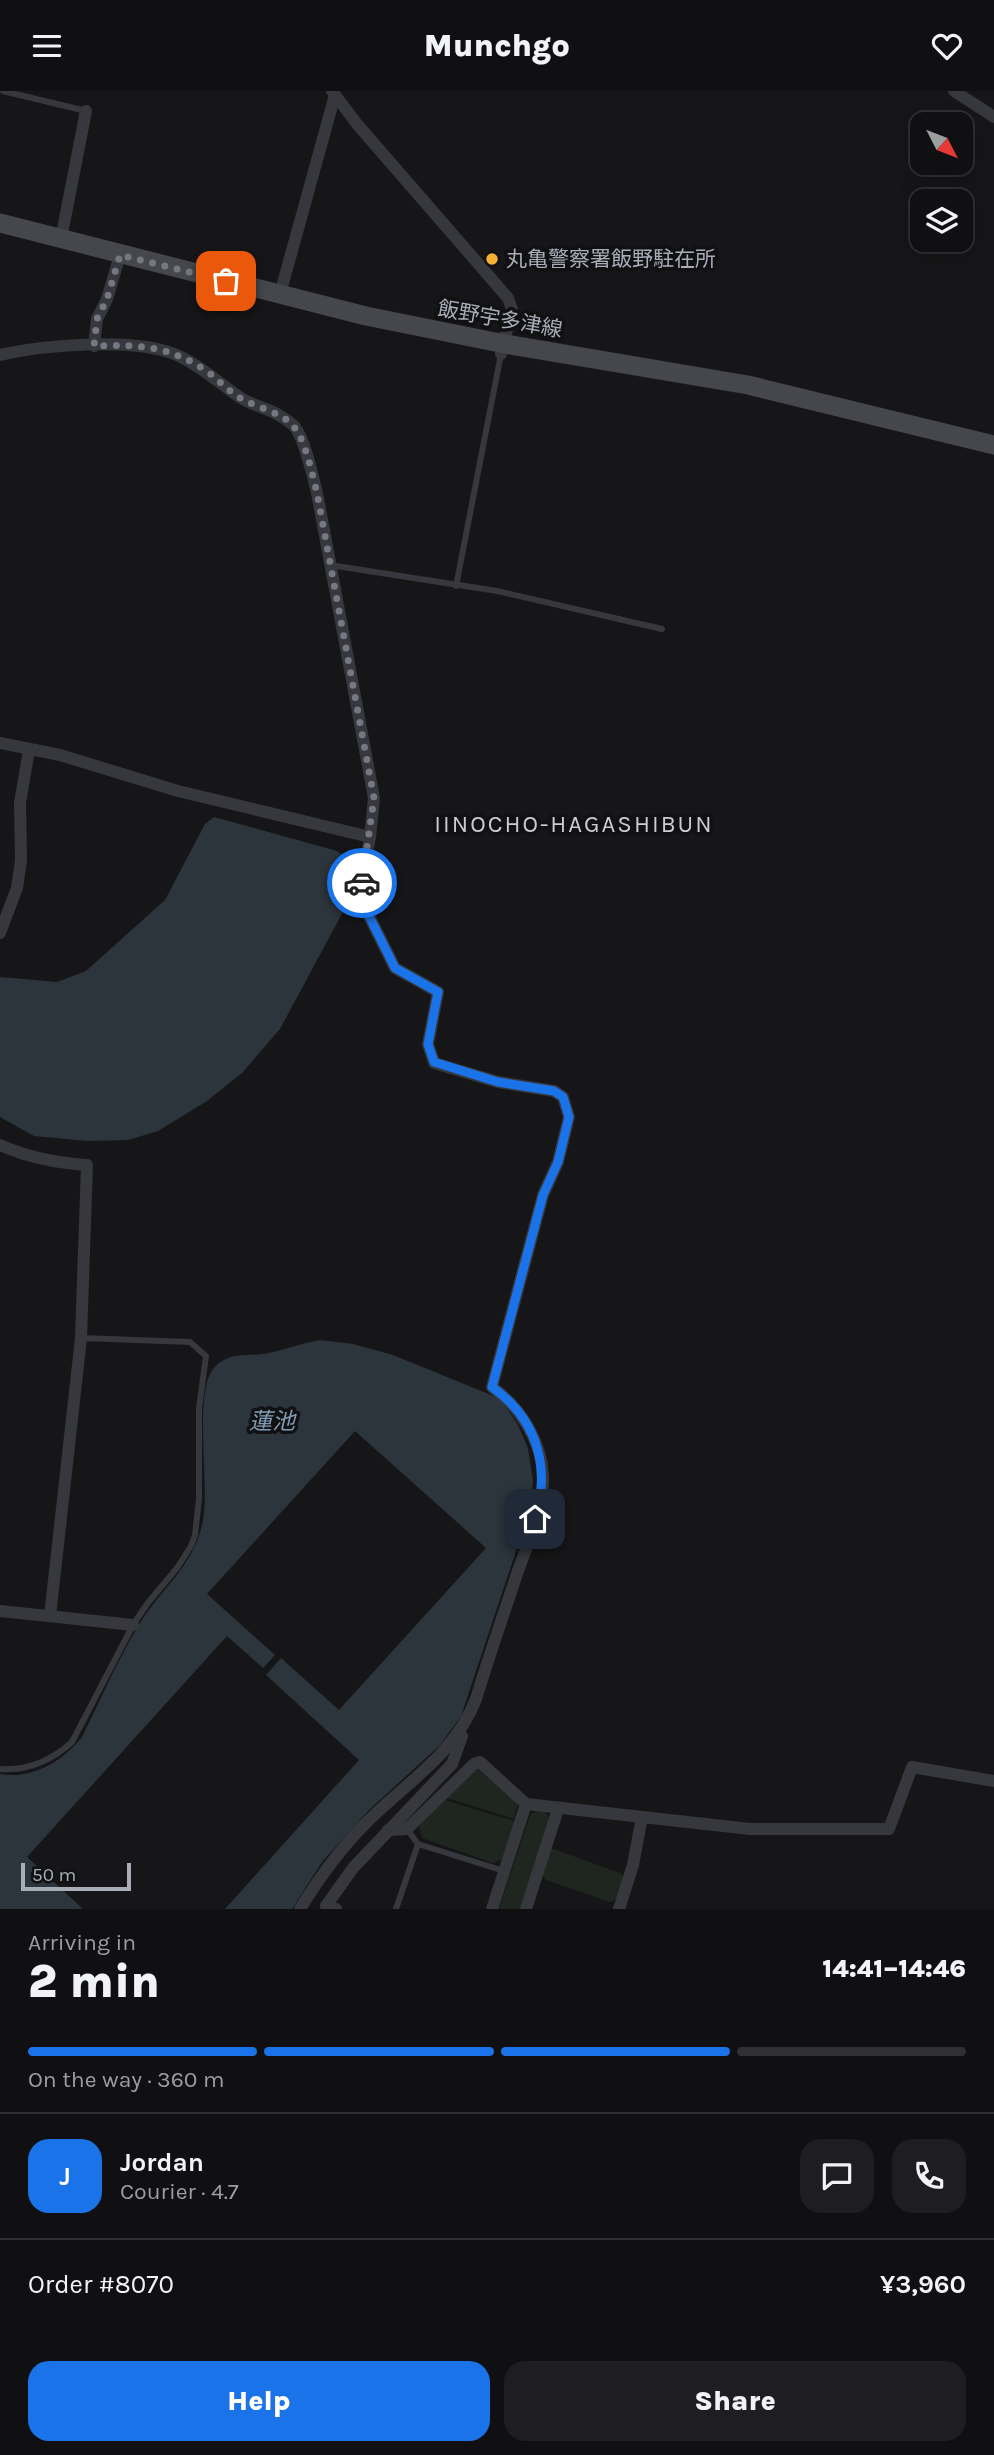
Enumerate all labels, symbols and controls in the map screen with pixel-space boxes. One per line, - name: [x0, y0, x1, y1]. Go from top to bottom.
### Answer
- icon: menu: [28, 27, 66, 65]
- text: Munchgo: [424, 27, 570, 64]
- icon: heart: [928, 27, 966, 65]
- north arrow: [910, 112, 973, 175]
- map controls: [910, 112, 973, 252]
- button: layers: [910, 189, 973, 252]
- place label: 丸亀警察署飯野駐在所: [506, 247, 716, 271]
- pin: [196, 251, 256, 311]
- marker: 丸亀警察署飯野駐在所: [484, 251, 500, 267]
- icon: bag: [207, 262, 245, 300]
- street label: 飯野宇多津線: [436, 296, 564, 342]
- district label: IINOCHO-HAGASHIBUN: [434, 810, 714, 838]
- courier: [327, 848, 397, 918]
- icon: car: [343, 864, 381, 902]
- water label: 蓮池: [249, 1408, 297, 1435]
- pin: [505, 1489, 565, 1549]
- icon: home: [516, 1500, 554, 1538]
- scale bar: [21, 1860, 131, 1892]
- text: 50 m: [32, 1864, 76, 1886]
- text: Arriving in: [28, 1929, 136, 1956]
- text: 14:41–14:46: [822, 1953, 966, 1984]
- text: 2 min: [28, 1955, 160, 2009]
- text: On the way · 360 m: [28, 2066, 224, 2093]
- button: chat: [800, 2139, 874, 2213]
- button: phone: [892, 2139, 966, 2213]
- text: Jordan: [120, 2147, 204, 2178]
- text: J: [59, 2161, 71, 2192]
- text: Courier · 4.7: [120, 2178, 239, 2205]
- text: Order #8070: [28, 2269, 174, 2300]
- text: ¥3,960: [880, 2269, 966, 2300]
- button: Help: [28, 2361, 490, 2441]
- button: Share: [504, 2361, 966, 2441]

